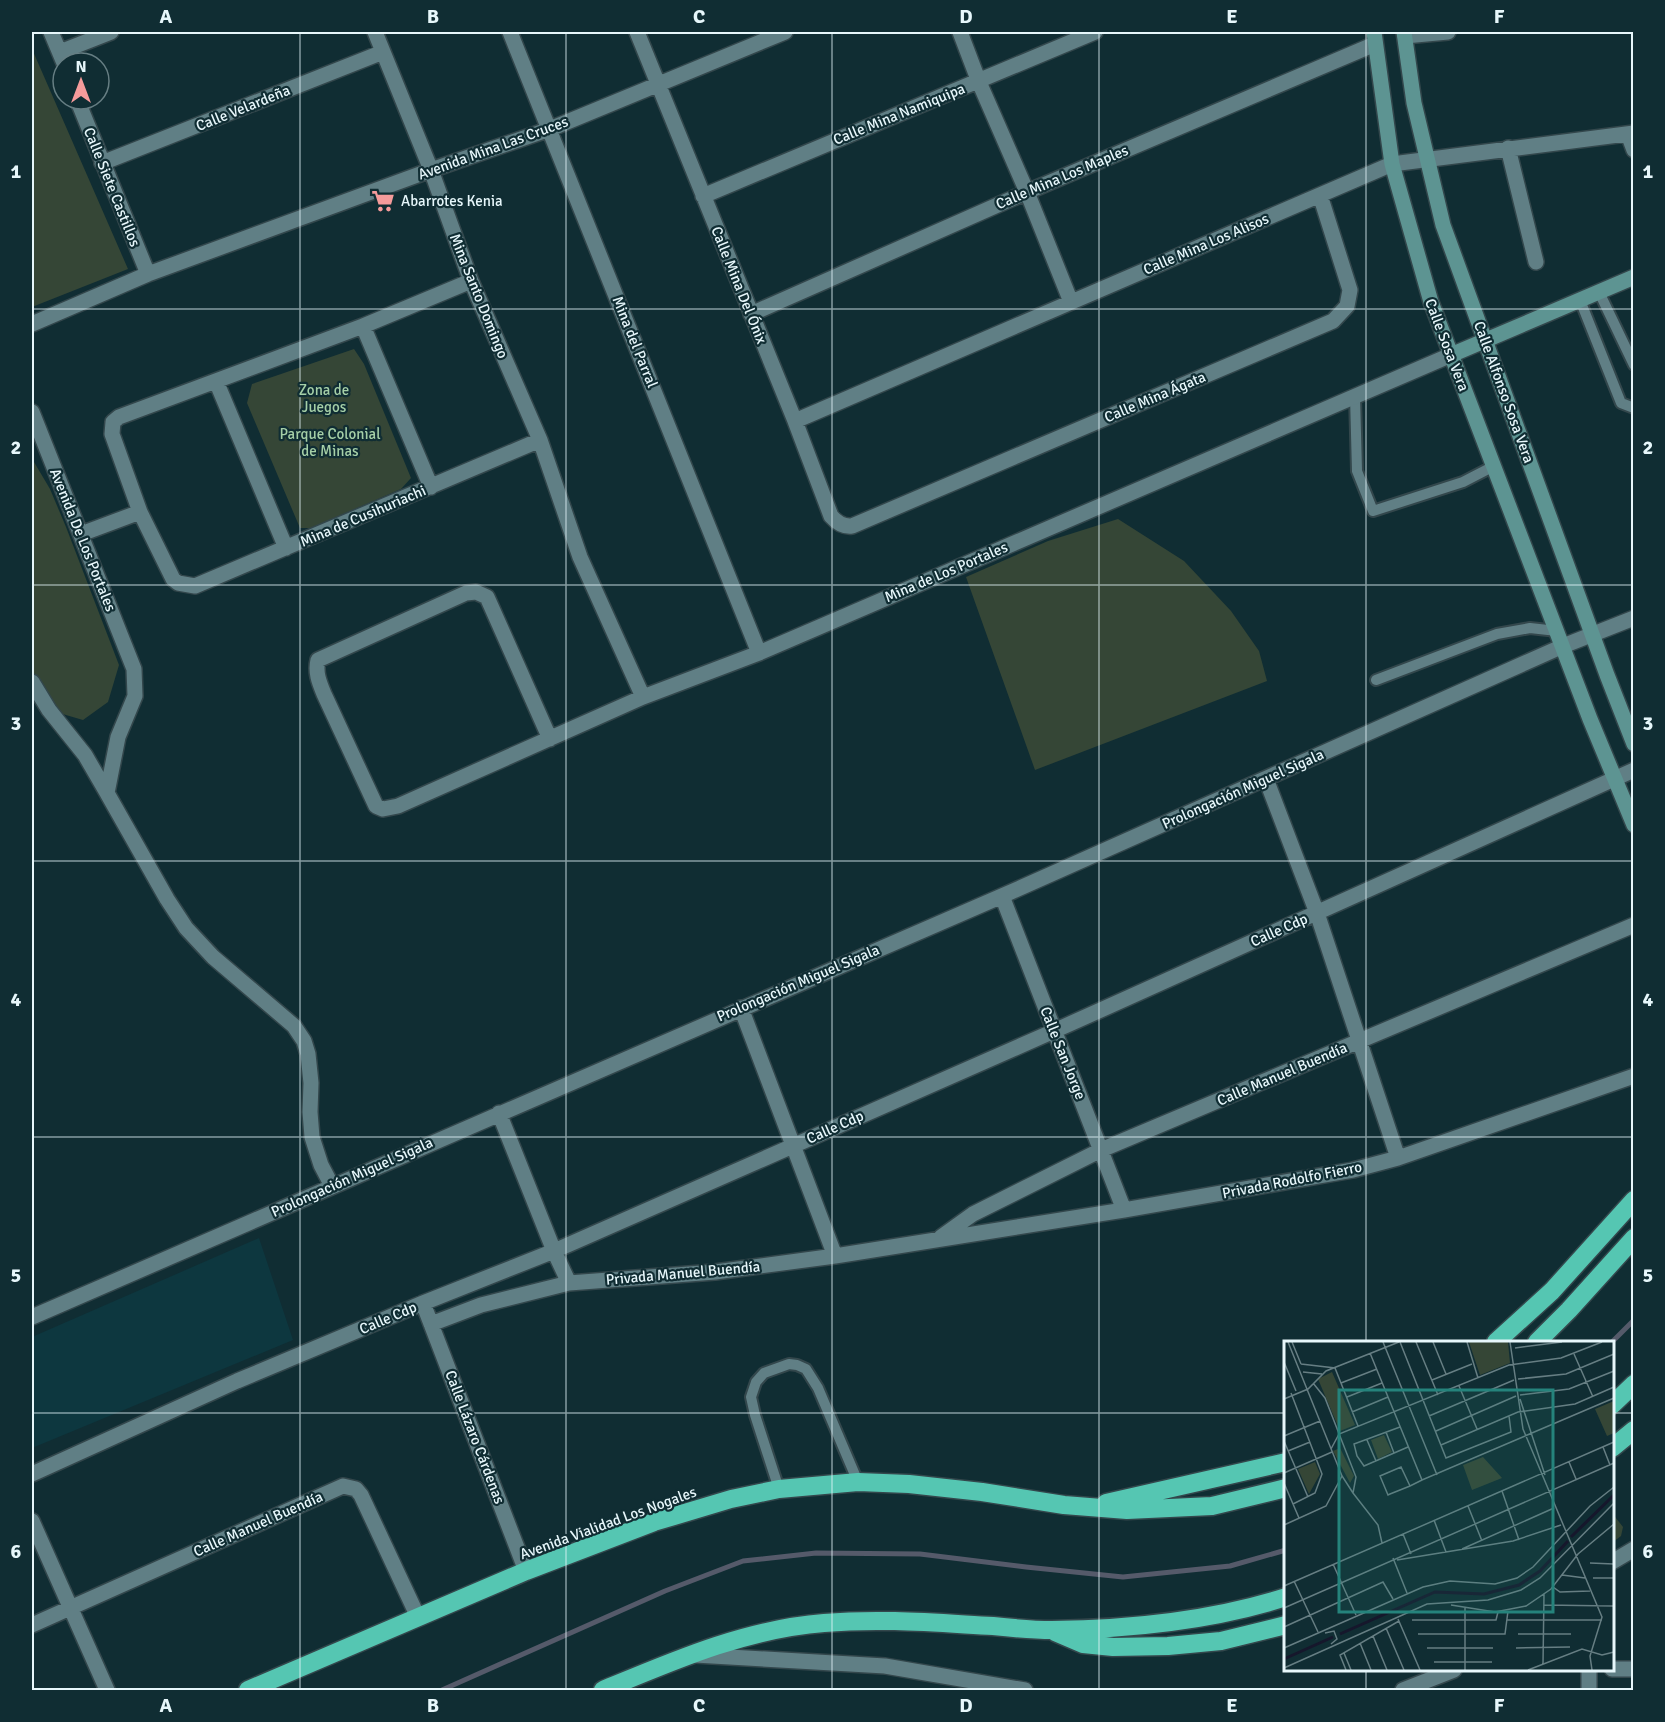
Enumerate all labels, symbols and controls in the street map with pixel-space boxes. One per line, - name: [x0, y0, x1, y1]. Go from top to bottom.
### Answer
- text: A: [160, 4, 173, 29]
- text: B: [427, 4, 439, 29]
- text: C: [693, 4, 705, 29]
- text: D: [959, 4, 973, 29]
- text: E: [1226, 4, 1238, 29]
- text: F: [1494, 4, 1505, 29]
- north arrow: [51, 51, 111, 111]
- text: N: [75, 57, 87, 77]
- street label: Calle Mina Namiquipa: [830, 79, 968, 149]
- street label: Calle Velardeña: [193, 81, 293, 135]
- street label: Avenida Mina Las Cruces: [415, 112, 571, 184]
- street label: Calle Siete Castillos: [80, 125, 144, 250]
- street label: Calle Mina Los Maples: [993, 141, 1131, 213]
- text: 1: [11, 159, 22, 184]
- text: 1: [1643, 159, 1654, 184]
- supermarket icon: Abarrotes Kenia: [370, 188, 396, 214]
- place label: Abarrotes Kenia: [401, 192, 503, 210]
- street label: Calle Mina Los Alisos: [1141, 209, 1272, 279]
- street label: Calle Mina Del Ónix: [707, 223, 772, 346]
- street label: Mina Santo Domingo: [446, 231, 512, 361]
- street label: Mina del Parral: [608, 294, 662, 390]
- street label: Calle Sosa Vera: [1421, 296, 1473, 394]
- street label: Calle Alfonso Sosa Vera: [1470, 319, 1538, 465]
- street label: Calle Mina Ágata: [1101, 367, 1208, 426]
- park label: Zona de Juegos: [299, 381, 349, 416]
- park label: Parque Colonial de Minas: [279, 425, 381, 460]
- text: 2: [11, 435, 21, 460]
- text: 2: [1643, 435, 1653, 460]
- street label: Avenida De Los Portales: [46, 466, 120, 615]
- street label: Mina de Cusihuriachi: [297, 481, 429, 551]
- street label: Mina de Los Portales: [882, 538, 1011, 606]
- text: 3: [11, 711, 21, 736]
- text: 3: [1643, 711, 1653, 736]
- street label: Prolongación Miguel Sigala: [1159, 745, 1327, 833]
- street label: Calle Cdp: [1248, 909, 1310, 951]
- street label: Prolongación Miguel Sigala: [714, 941, 882, 1025]
- text: 4: [11, 987, 22, 1012]
- text: 4: [1643, 987, 1654, 1012]
- street label: Calle San Jorge: [1036, 1004, 1090, 1102]
- street label: Calle Manuel Buendía: [1214, 1038, 1350, 1110]
- street label: Calle Cdp: [804, 1106, 866, 1148]
- street label: Prolongación Miguel Sigala: [268, 1133, 436, 1221]
- street label: Privada Rodolfo Fierro: [1221, 1158, 1363, 1202]
- street label: Privada Manuel Buendía: [605, 1257, 761, 1289]
- text: 5: [11, 1263, 21, 1288]
- text: 5: [1643, 1263, 1653, 1288]
- street label: Calle Cdp: [357, 1298, 419, 1338]
- inset map: [1284, 1341, 1614, 1671]
- street label: Calle Lázaro Cárdenas: [441, 1368, 509, 1507]
- street label: Avenida Vialidad Los Nogales: [517, 1482, 699, 1563]
- street label: Calle Manuel Buendía: [191, 1487, 325, 1561]
- text: 6: [11, 1539, 22, 1564]
- text: 6: [1643, 1539, 1654, 1564]
- text: A: [160, 1693, 173, 1718]
- text: B: [427, 1693, 439, 1718]
- text: C: [693, 1693, 705, 1718]
- text: D: [959, 1693, 973, 1718]
- text: E: [1226, 1693, 1238, 1718]
- text: F: [1494, 1693, 1505, 1718]

